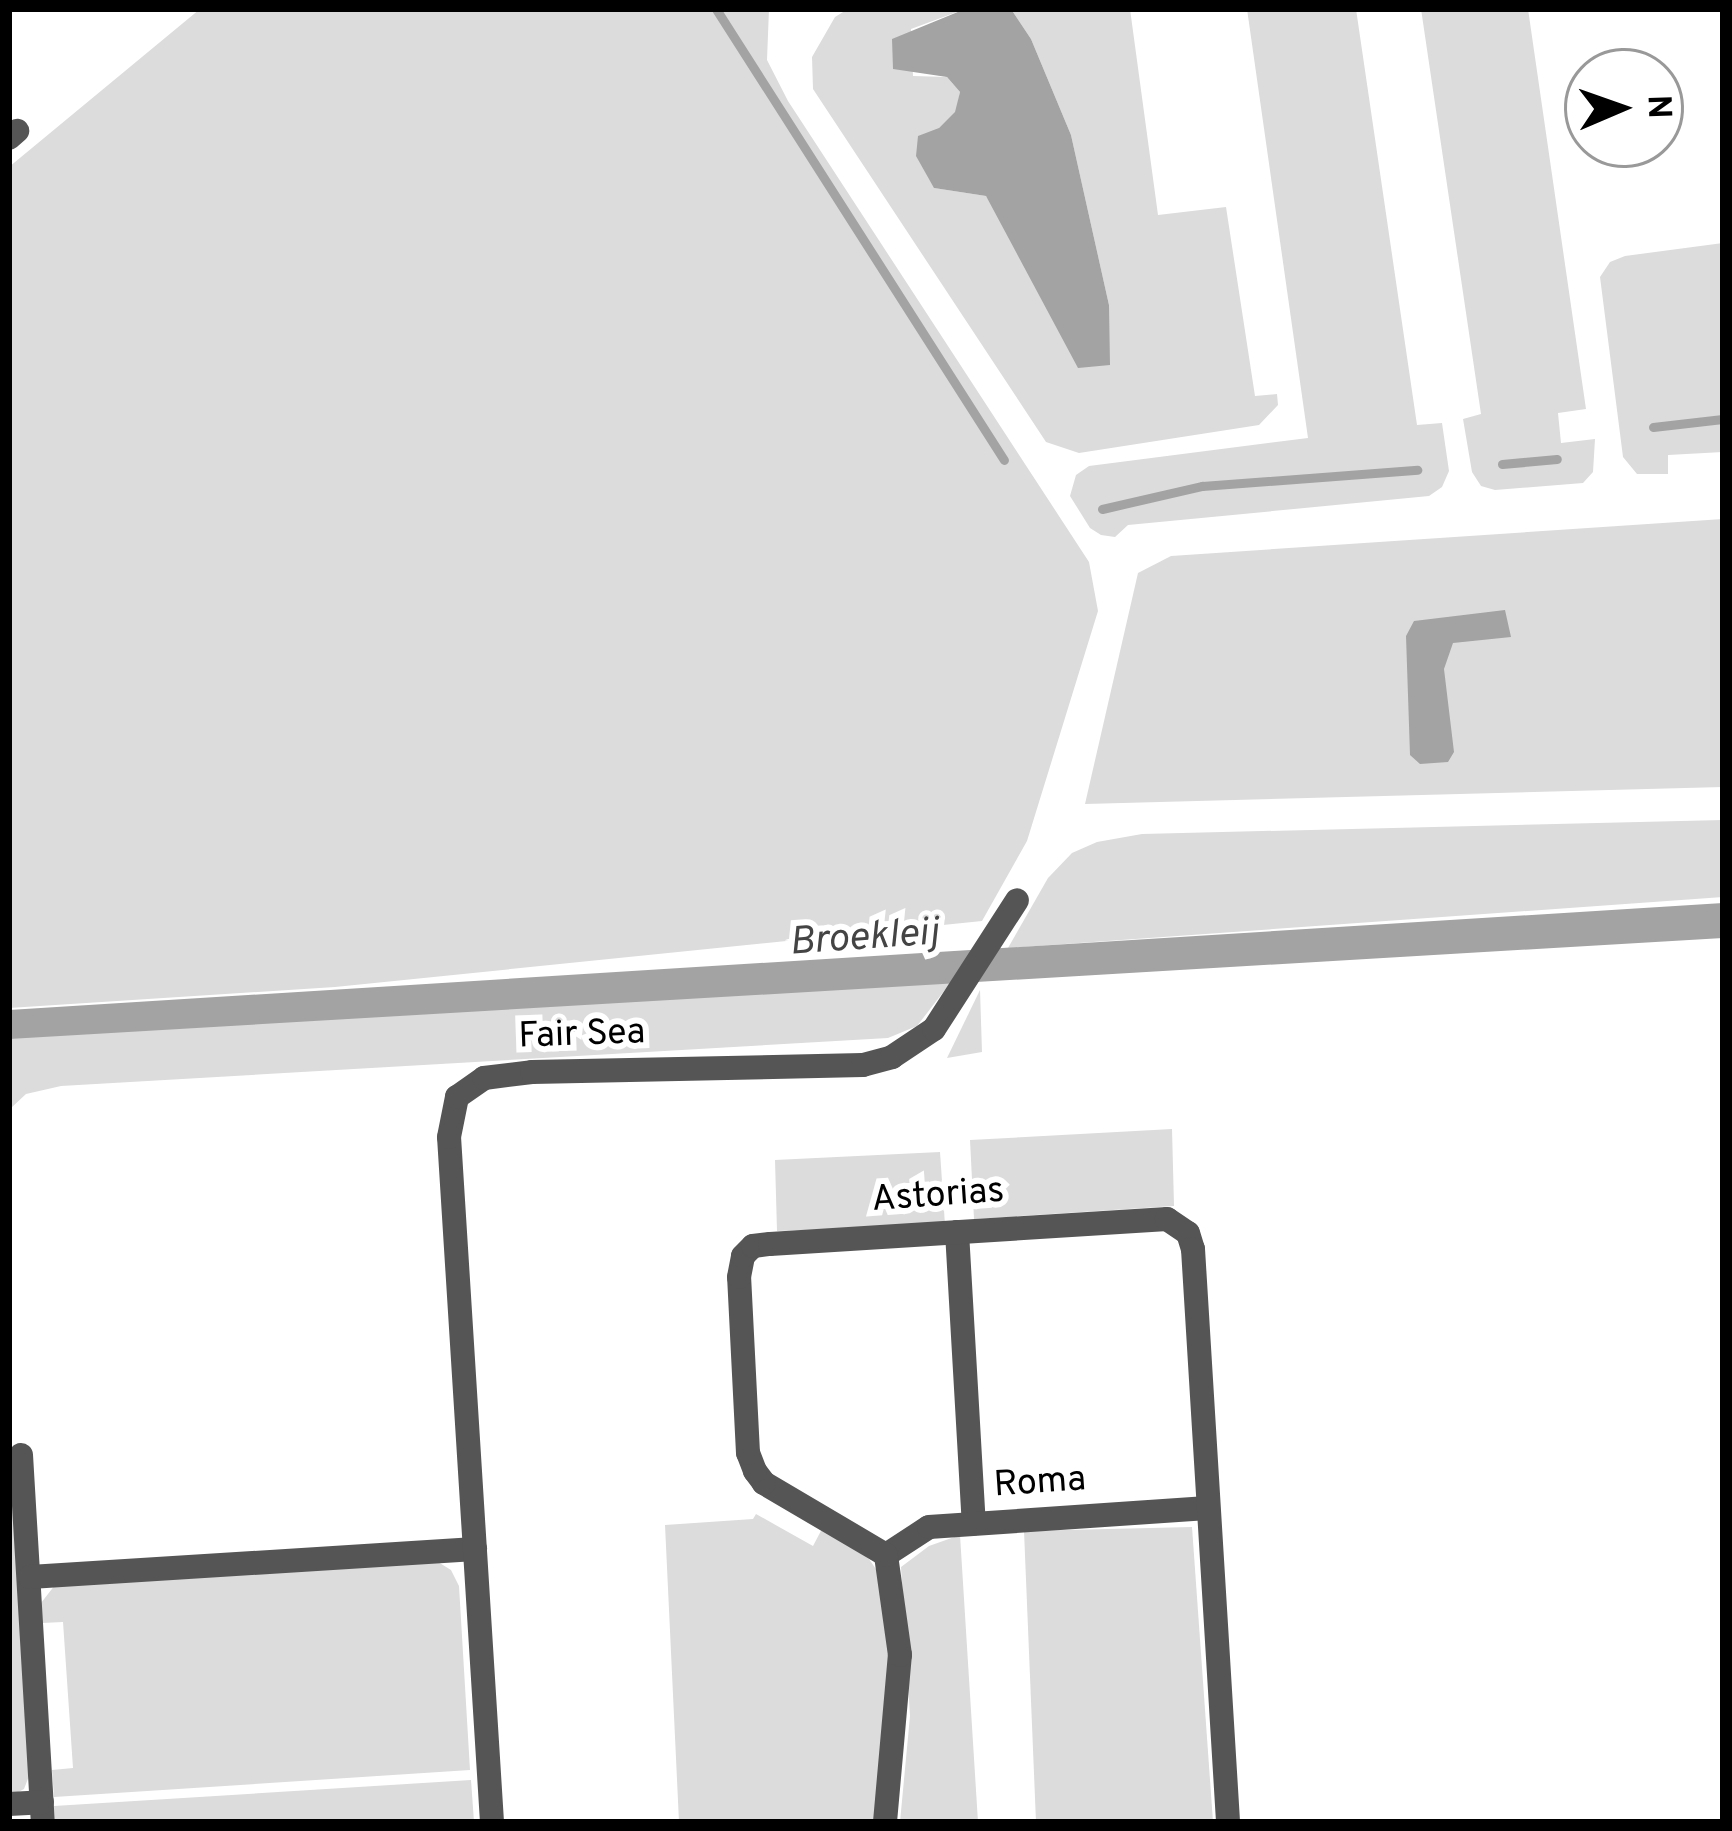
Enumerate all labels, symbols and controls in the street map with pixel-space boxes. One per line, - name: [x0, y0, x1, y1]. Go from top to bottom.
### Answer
- north arrow: [1564, 48, 1684, 168]
- text: N: [1636, 94, 1678, 119]
- water label: Broekleij: [788, 911, 940, 969]
- street label: Fair Sea: [518, 1012, 646, 1060]
- street label: Astorias: [870, 1171, 1006, 1223]
- street label: Roma: [992, 1459, 1088, 1509]

